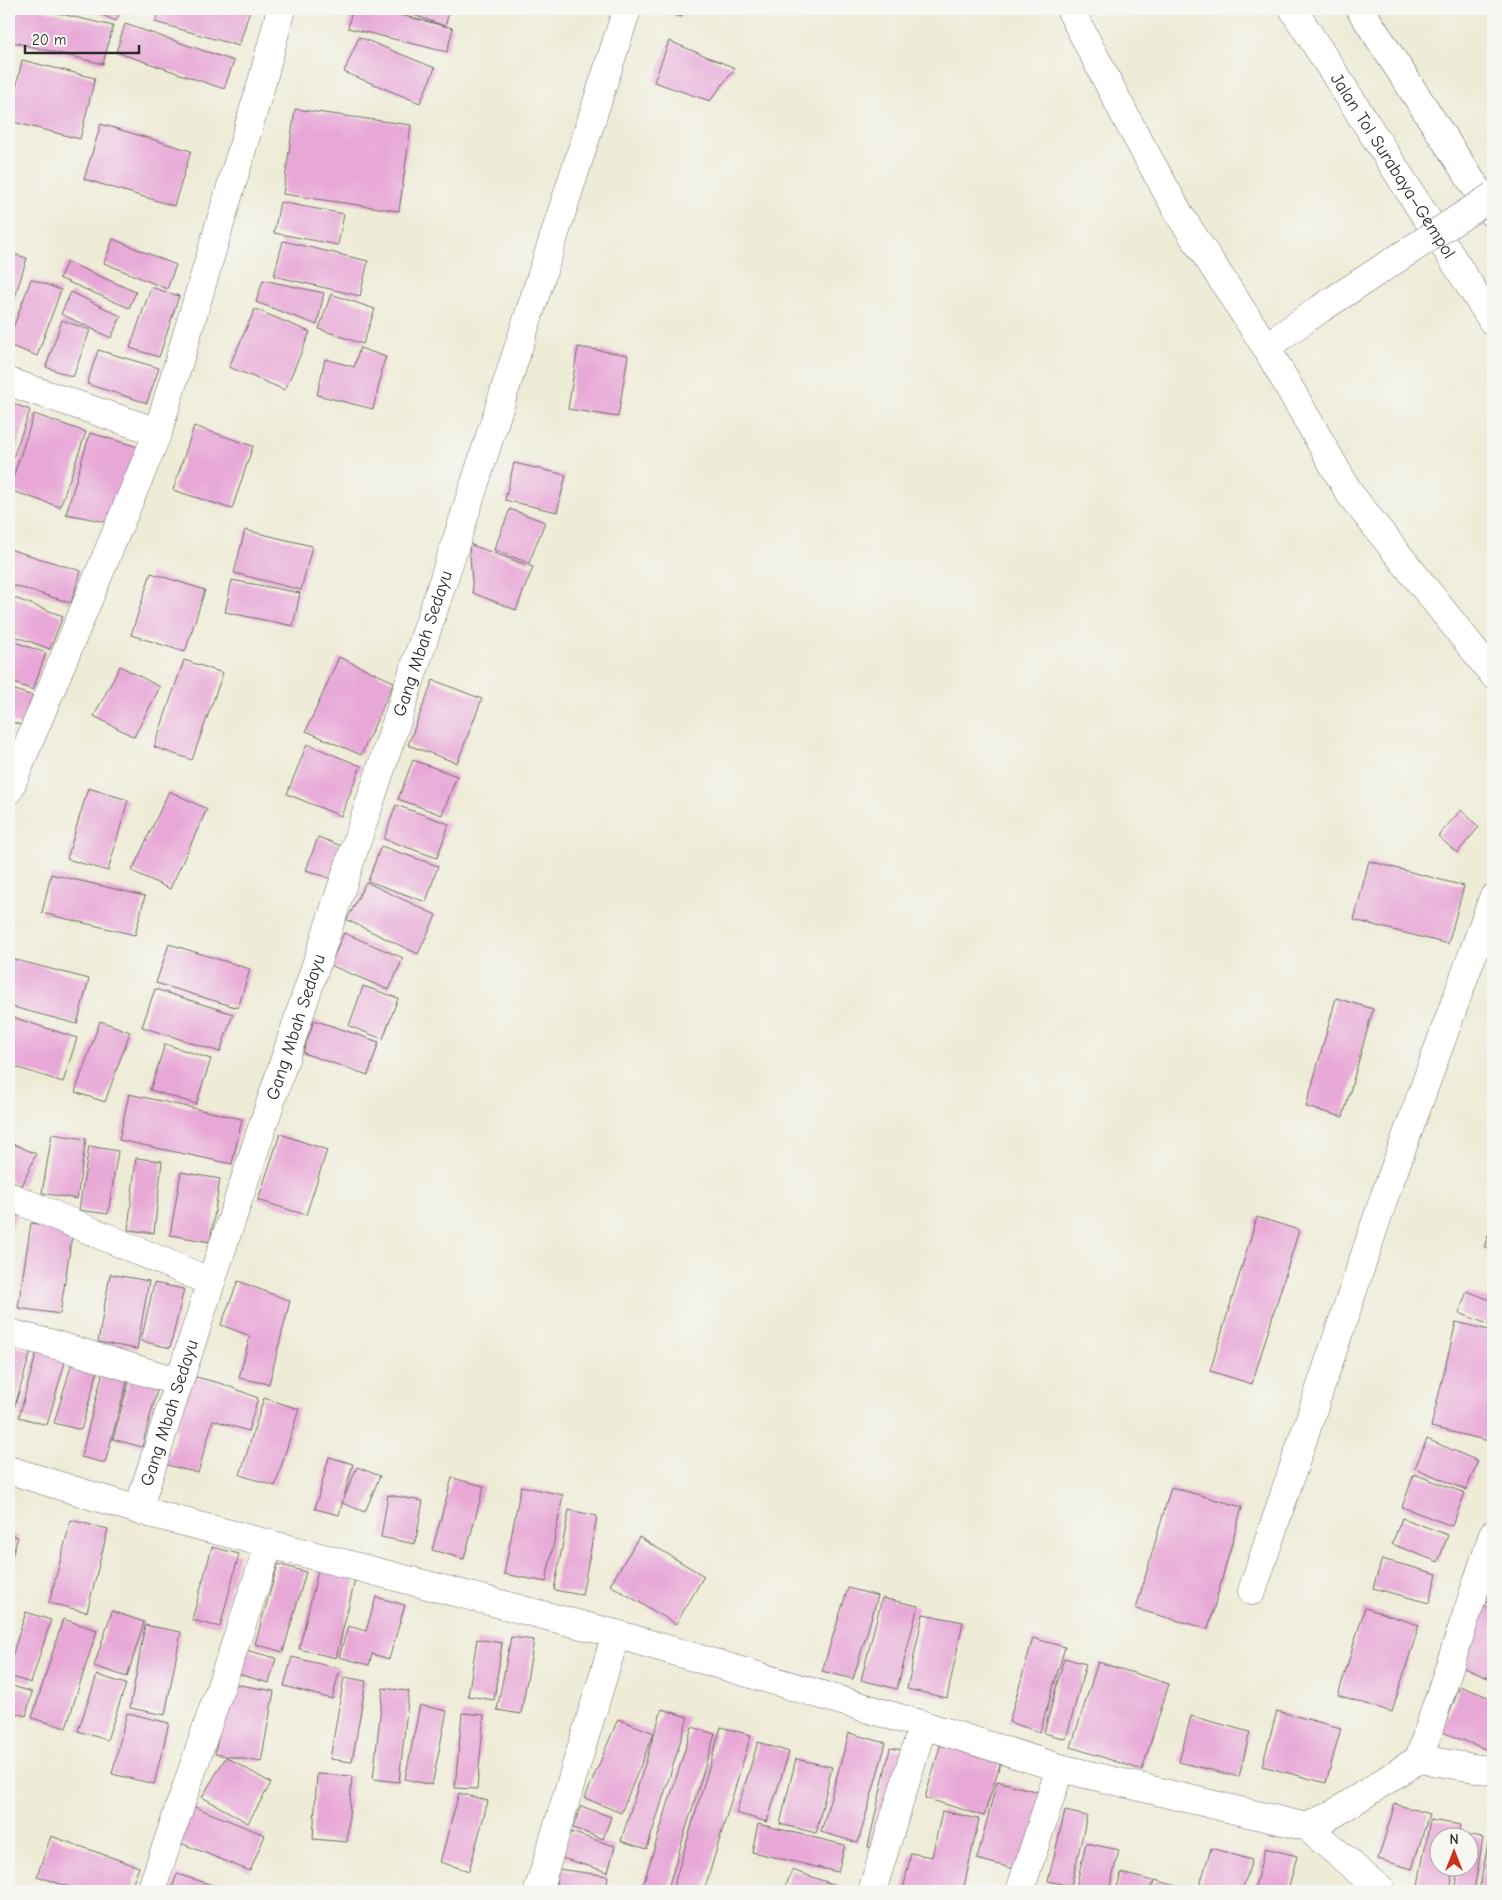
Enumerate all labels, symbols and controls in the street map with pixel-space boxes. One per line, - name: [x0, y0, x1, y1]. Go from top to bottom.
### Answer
- scale bar: [25, 22, 139, 54]
- text: 20 m: [32, 31, 66, 49]
- street label: Jalan Tol Surabaya–Gempol: [1326, 69, 1460, 263]
- street label: Gang Mbah Sedayu: [389, 568, 457, 719]
- street label: Gang Mbah Sedayu: [262, 951, 330, 1103]
- street label: Gang Mbah Sedayu: [136, 1337, 203, 1489]
- north arrow: [1430, 1828, 1480, 1878]
- text: N: [1449, 1831, 1459, 1848]

